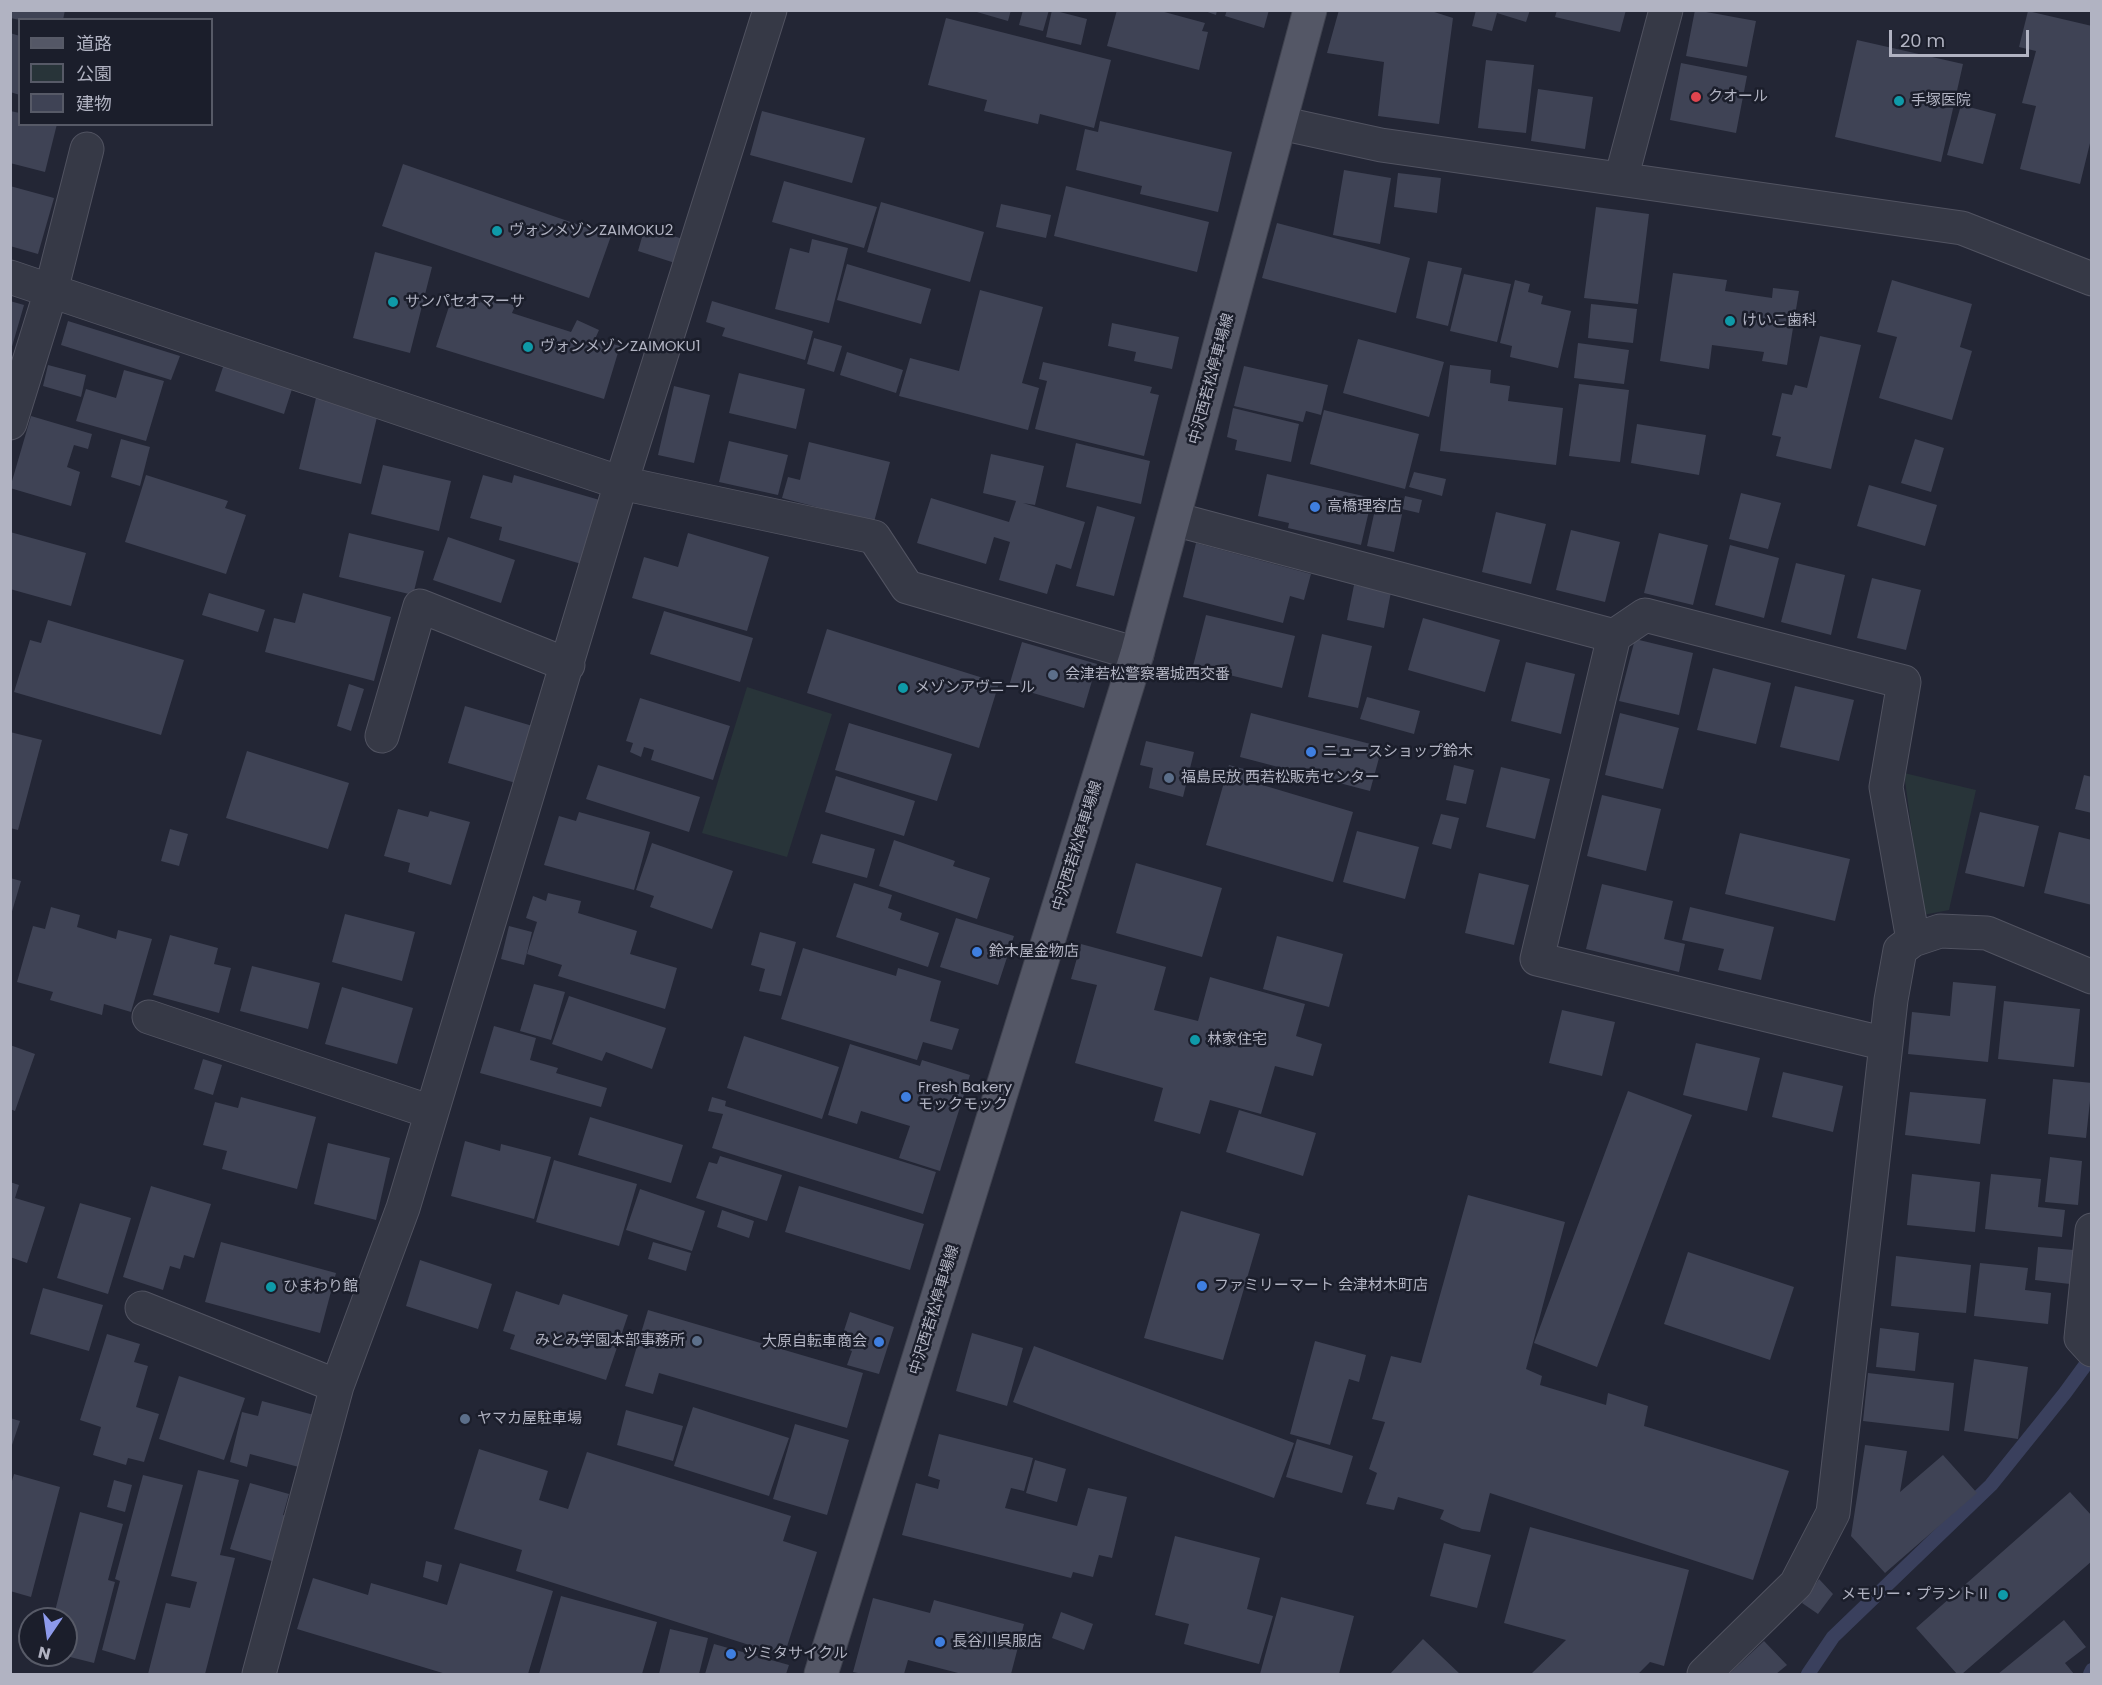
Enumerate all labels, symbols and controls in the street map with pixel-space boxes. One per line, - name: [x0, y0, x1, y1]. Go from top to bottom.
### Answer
- legend: [18, 18, 213, 126]
- scale bar: [1892, 18, 2032, 56]
- text: 20 m: [1900, 28, 1945, 53]
- text: 道路: [76, 31, 112, 56]
- text: 公園: [76, 61, 112, 86]
- place label: クオール: [1708, 88, 1768, 106]
- marker: クオール: [1689, 90, 1703, 104]
- text: 建物: [76, 91, 112, 116]
- place label: 手塚医院: [1911, 92, 1971, 110]
- marker: 手塚医院: [1892, 94, 1906, 108]
- place label: ヴォンメゾンZAIMOKU2: [509, 222, 673, 240]
- marker: ヴォンメゾンZAIMOKU2: [490, 224, 504, 238]
- place label: サンパセオマーサ: [405, 293, 525, 311]
- marker: サンパセオマーサ: [386, 295, 400, 309]
- street label: 中沢西若松停車場線: [1186, 311, 1238, 447]
- place label: けいこ歯科: [1742, 312, 1817, 330]
- marker: けいこ歯科: [1723, 314, 1737, 328]
- place label: ヴォンメゾンZAIMOKU1: [540, 338, 701, 356]
- marker: ヴォンメゾンZAIMOKU1: [521, 340, 535, 354]
- place label: 高橋理容店: [1327, 498, 1402, 516]
- marker: 高橋理容店: [1308, 500, 1322, 514]
- place label: 会津若松警察署城西交番: [1065, 666, 1230, 684]
- marker: 会津若松警察署城西交番: [1046, 668, 1060, 682]
- place label: メゾンアヴニール: [915, 679, 1035, 697]
- marker: メゾンアヴニール: [896, 681, 910, 695]
- place label: ニュースショップ鈴木: [1323, 743, 1473, 761]
- marker: ニュースショップ鈴木: [1304, 745, 1318, 759]
- place label: 福島民放 西若松販売センター: [1181, 769, 1380, 787]
- marker: 福島民放 西若松販売センター: [1162, 771, 1176, 785]
- street label: 中沢西若松停車場線: [1050, 779, 1106, 913]
- place label: 鈴木屋金物店: [989, 943, 1079, 961]
- marker: 鈴木屋金物店: [970, 945, 984, 959]
- place label: 林家住宅: [1207, 1031, 1267, 1049]
- marker: 林家住宅: [1188, 1033, 1202, 1047]
- place label: Fresh Bakery モックモック: [918, 1079, 1012, 1114]
- marker: Fresh Bakery モックモック: [899, 1090, 913, 1104]
- street label: 中沢西若松停車場線: [907, 1243, 963, 1377]
- place label: ファミリーマート 会津材木町店: [1214, 1277, 1428, 1295]
- place label: ひまわり館: [283, 1278, 358, 1296]
- marker: ファミリーマート 会津材木町店: [1195, 1279, 1209, 1293]
- marker: ひまわり館: [264, 1280, 278, 1294]
- place label: みとみ学園本部事務所: [535, 1332, 685, 1350]
- place label: 大原自転車商会: [762, 1333, 867, 1351]
- marker: みとみ学園本部事務所: [690, 1334, 704, 1348]
- marker: 大原自転車商会: [872, 1335, 886, 1349]
- place label: ヤマカ屋駐車場: [477, 1410, 582, 1428]
- marker: ヤマカ屋駐車場: [458, 1412, 472, 1426]
- place label: メモリー・プラントⅡ: [1841, 1586, 1991, 1604]
- marker: メモリー・プラントⅡ: [1996, 1588, 2010, 1602]
- north arrow: [18, 1607, 78, 1667]
- place label: 長谷川呉服店: [952, 1633, 1042, 1651]
- marker: 長谷川呉服店: [933, 1635, 947, 1649]
- text: N: [36, 1641, 53, 1666]
- place label: ツミタサイクル: [743, 1645, 848, 1663]
- marker: ツミタサイクル: [724, 1647, 738, 1661]

